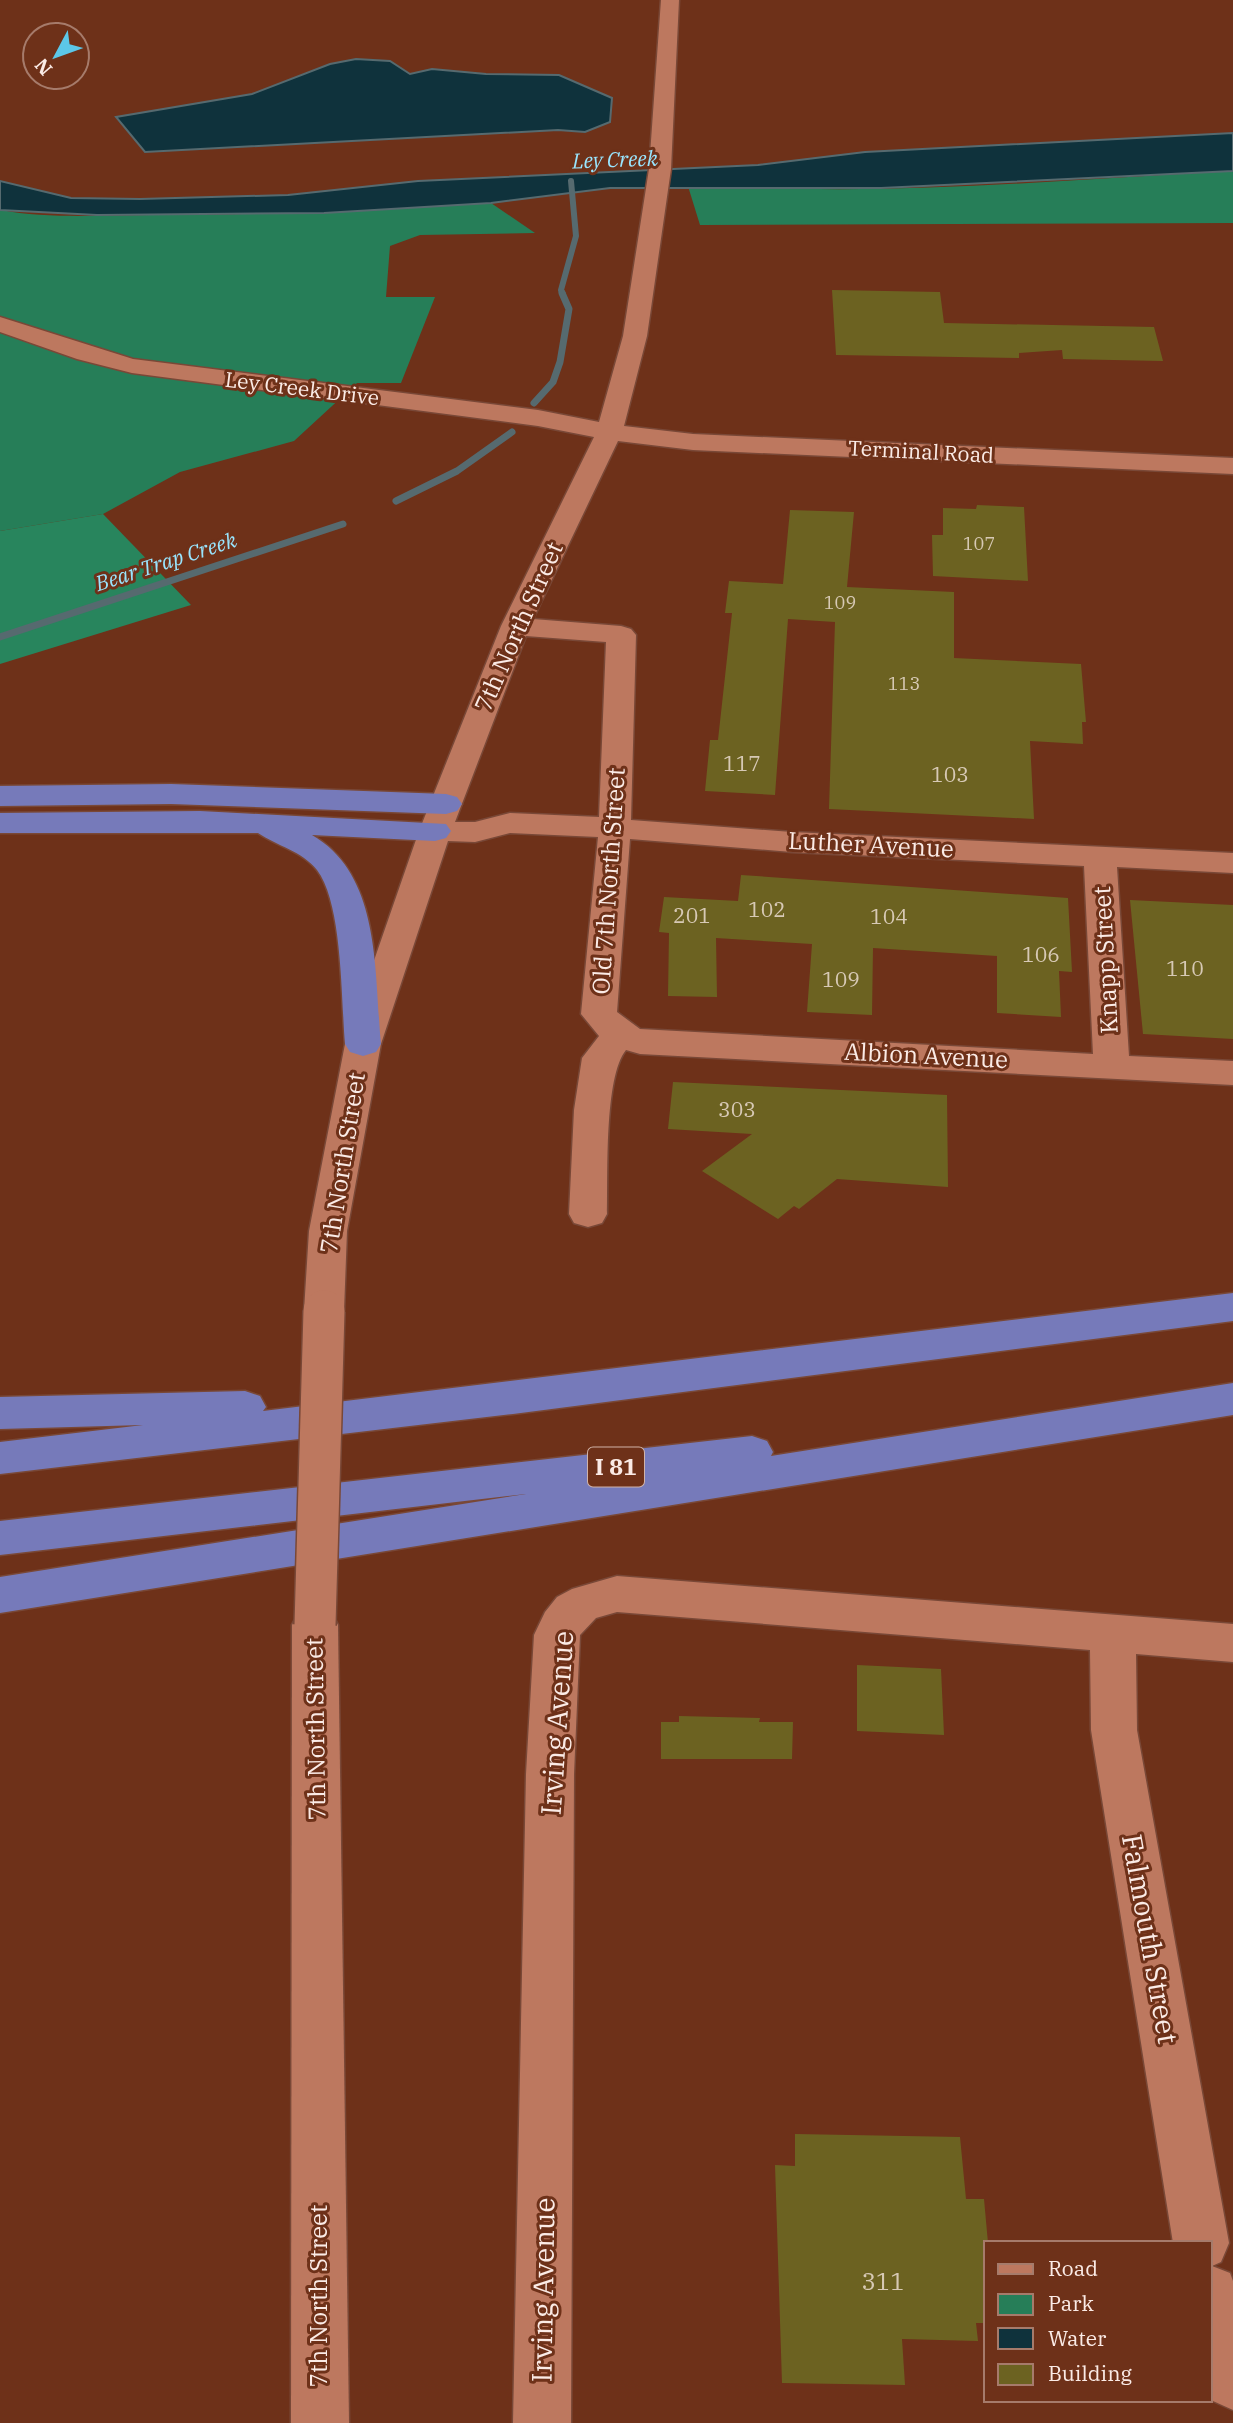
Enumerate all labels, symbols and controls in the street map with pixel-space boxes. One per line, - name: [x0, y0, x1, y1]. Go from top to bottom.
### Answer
- north arrow: [21, 21, 91, 91]
- text: N: [29, 54, 57, 81]
- water label: Ley Creek: [571, 143, 659, 175]
- street label: Ley Creek Drive: [224, 365, 381, 411]
- street label: Terminal Road: [847, 433, 995, 469]
- water label: Bear Trap Creek: [91, 525, 241, 597]
- house number: 107: [963, 532, 995, 555]
- street label: 7th North Street: [466, 537, 570, 717]
- house number: 109: [824, 591, 856, 614]
- house number: 113: [888, 672, 920, 695]
- house number: 117: [723, 749, 761, 777]
- house number: 103: [931, 760, 969, 788]
- street label: Old 7th North Street: [584, 766, 632, 995]
- street label: Luther Avenue: [787, 824, 955, 864]
- street label: Knapp Street: [1085, 886, 1125, 1035]
- house number: 102: [748, 895, 786, 923]
- house number: 201: [673, 901, 711, 929]
- house number: 104: [870, 902, 908, 930]
- house number: 106: [1022, 940, 1060, 968]
- house number: 110: [1166, 954, 1204, 982]
- house number: 109: [822, 965, 860, 993]
- street label: Albion Avenue: [843, 1035, 1009, 1075]
- street label: 7th North Street: [312, 1070, 372, 1256]
- house number: 303: [718, 1095, 756, 1123]
- road number: I 81: [588, 1448, 644, 1486]
- street label: Irving Avenue: [532, 1630, 581, 1816]
- street label: 7th North Street: [297, 1637, 333, 1821]
- street label: Falmouth Street: [1114, 1831, 1187, 2047]
- street label: Irving Avenue: [522, 2197, 563, 2383]
- street label: 7th North Street: [302, 2205, 334, 2387]
- legend: [984, 2241, 1212, 2402]
- text: Road: [1048, 2254, 1098, 2282]
- house number: 311: [861, 2265, 905, 2297]
- text: Park: [1048, 2289, 1095, 2317]
- text: Water: [1048, 2324, 1107, 2352]
- text: Building: [1048, 2359, 1133, 2387]

